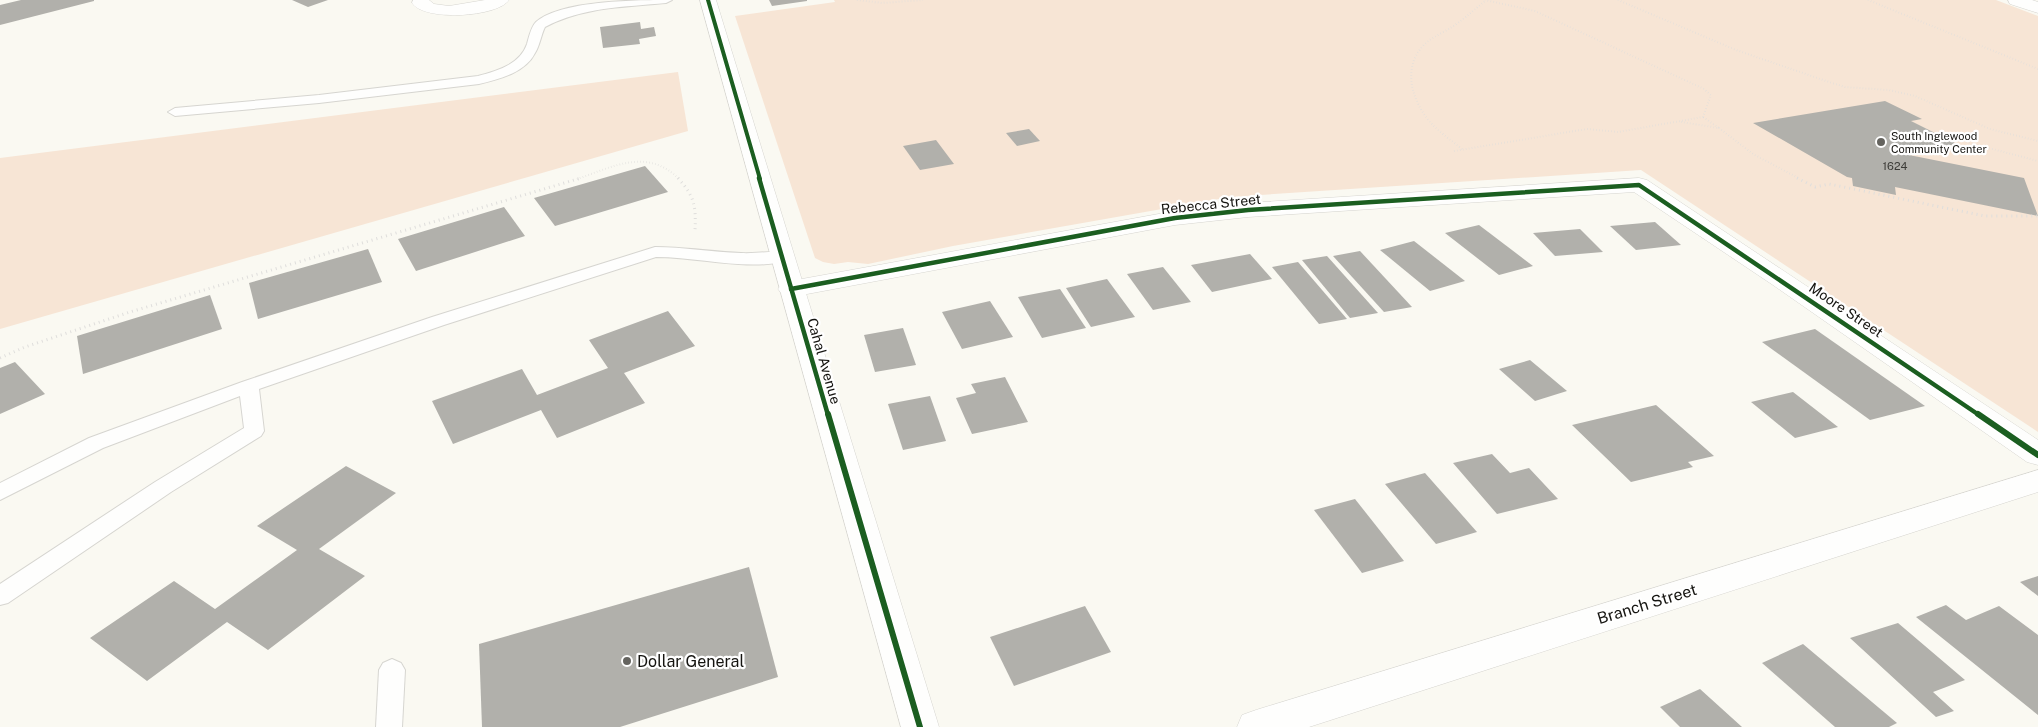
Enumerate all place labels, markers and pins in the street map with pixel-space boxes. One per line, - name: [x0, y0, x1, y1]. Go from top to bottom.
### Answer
- place label: South Inglewood Community Center: [1891, 130, 1987, 155]
- marker: South Inglewood Community Center: [1875, 136, 1887, 148]
- place label: Dollar General: [637, 652, 744, 671]
- marker: Dollar General: [621, 655, 633, 667]

